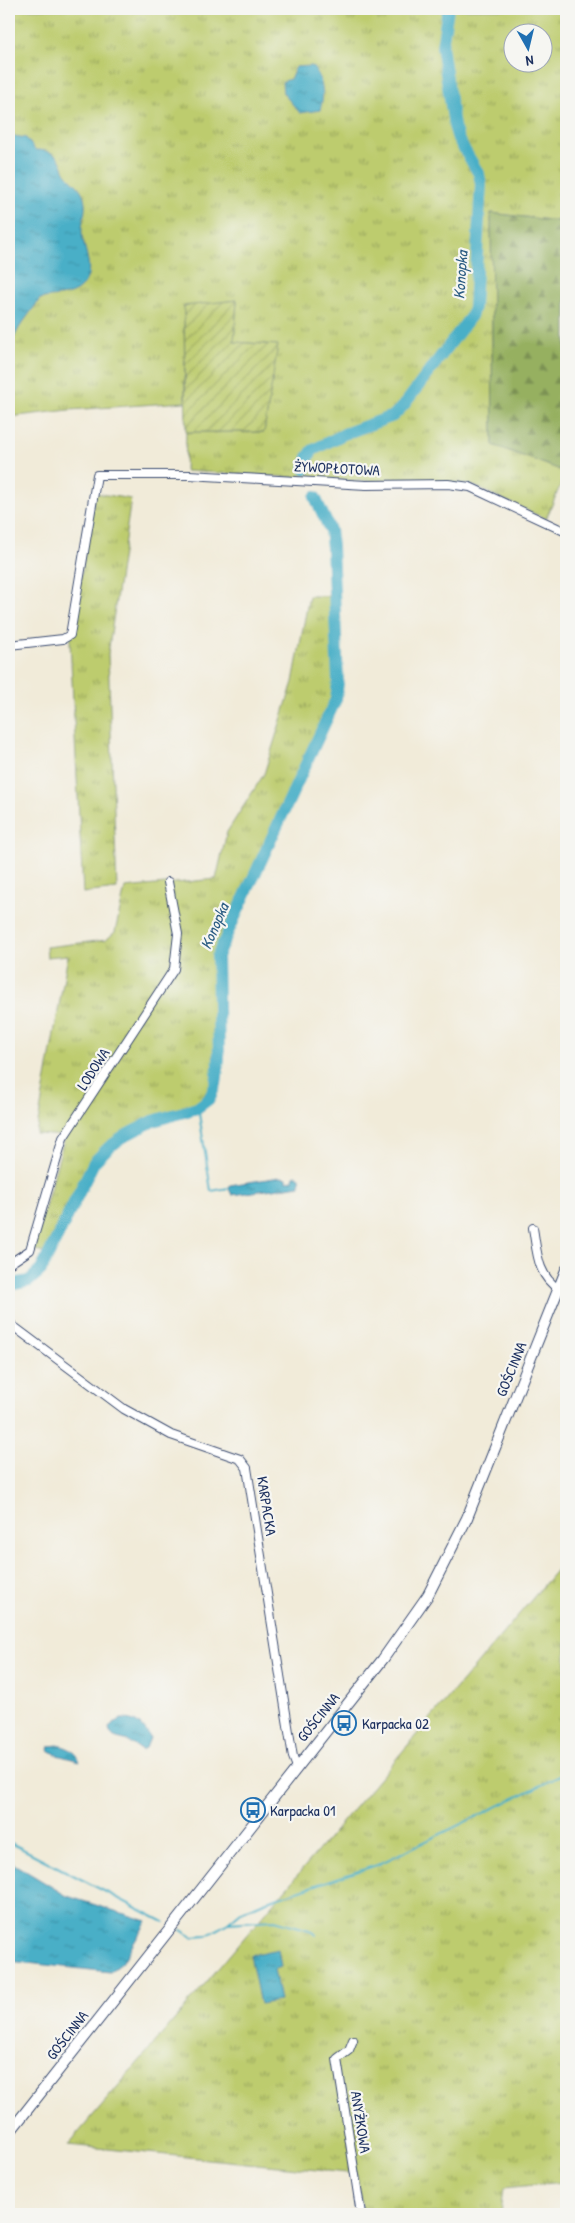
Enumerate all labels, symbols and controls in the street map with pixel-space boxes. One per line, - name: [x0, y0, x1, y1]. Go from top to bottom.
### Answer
- north arrow: [502, 22, 552, 72]
- text: N: [524, 51, 535, 71]
- water label: Konopka: [447, 248, 473, 300]
- street label: ŻYWOPŁOTOWA: [293, 455, 381, 481]
- water label: Konopka: [194, 898, 234, 953]
- street label: LODOWA: [72, 1043, 115, 1094]
- street label: GOŚCINNA: [491, 1338, 532, 1400]
- street label: KARPACKA: [252, 1475, 282, 1538]
- street label: GOŚCINNA: [292, 1688, 345, 1746]
- bus stop icon: Karpacka 02: [331, 1710, 357, 1736]
- place label: Karpacka 02: [362, 1713, 429, 1734]
- bus stop icon: Karpacka 01: [240, 1797, 266, 1823]
- place label: Karpacka 01: [270, 1800, 335, 1821]
- street label: GOŚCINNA: [41, 2005, 93, 2064]
- street label: ANYŻKOWA: [346, 2090, 376, 2155]

